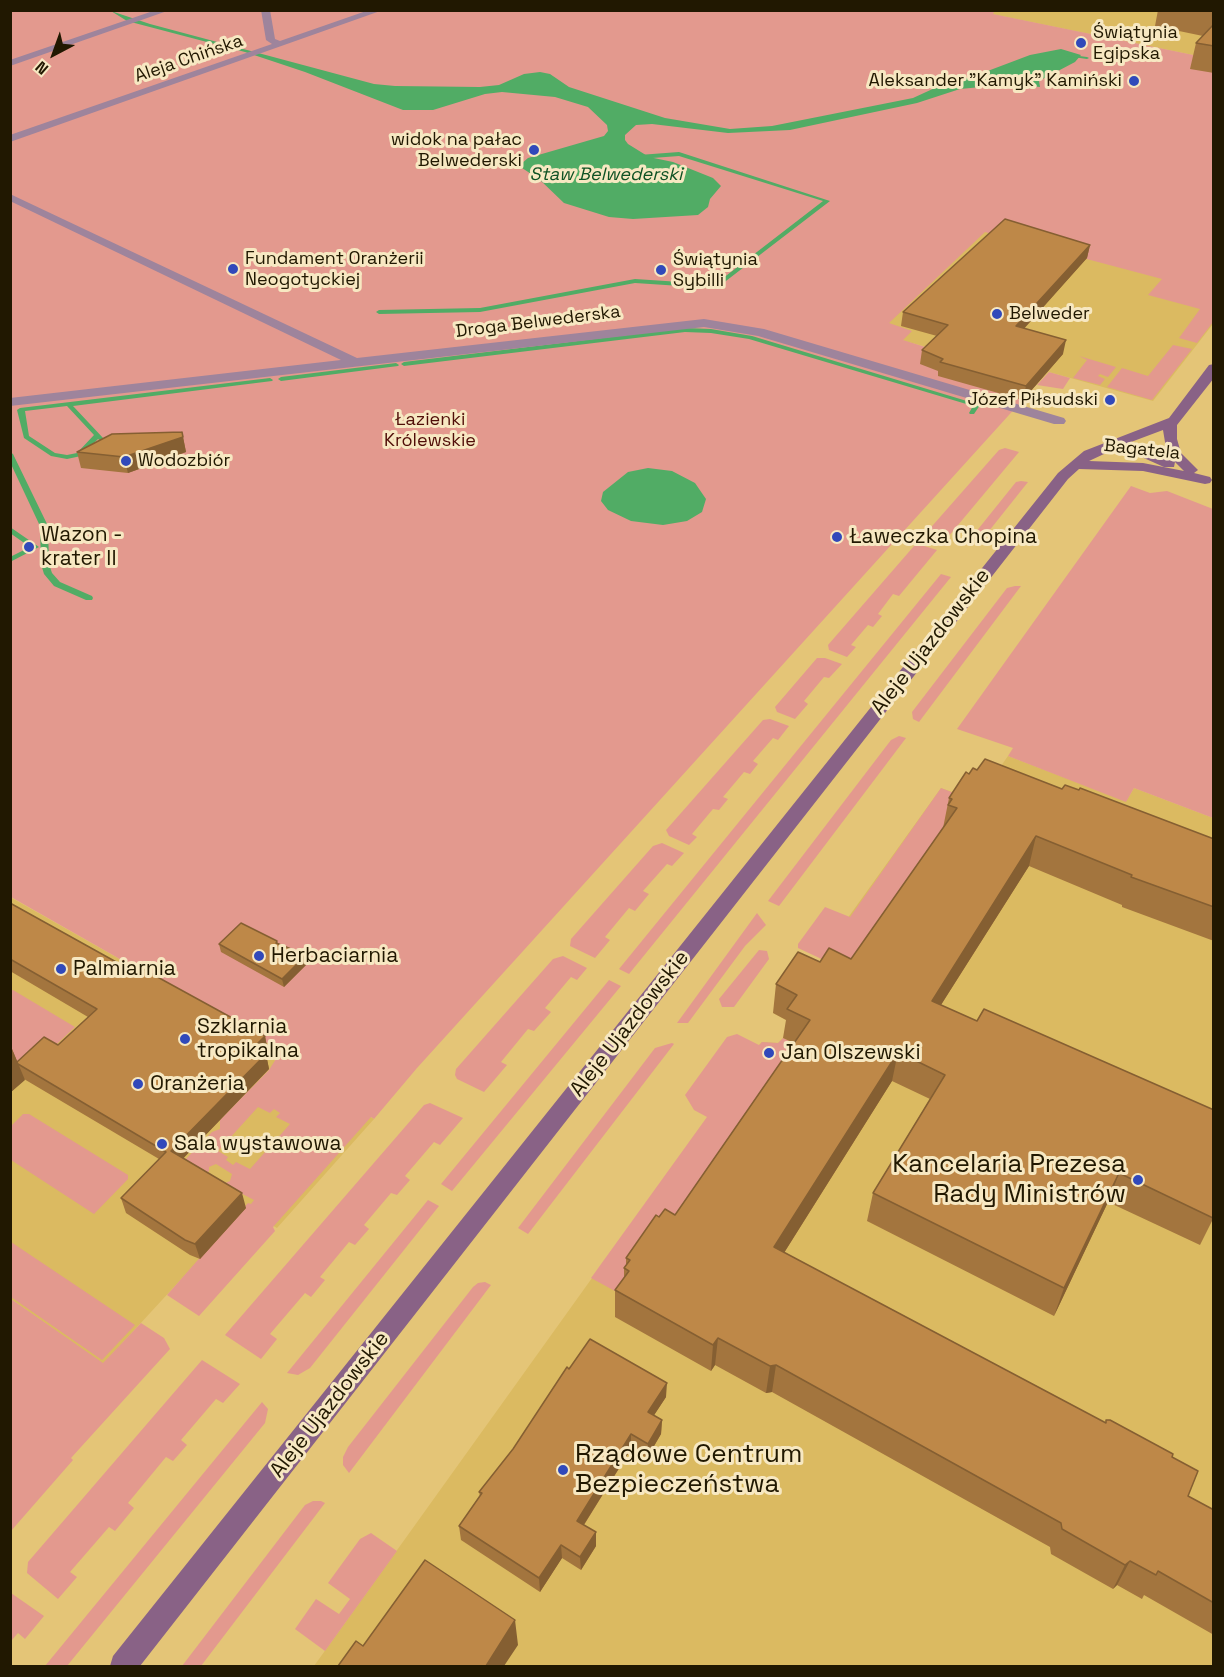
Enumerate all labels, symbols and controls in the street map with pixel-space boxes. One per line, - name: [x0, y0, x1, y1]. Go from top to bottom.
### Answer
- place label: Świątynia Egipska: [1093, 22, 1178, 64]
- north arrow: [24, 24, 84, 84]
- street label: Aleja Chińska: [132, 30, 246, 88]
- marker: Świątynia Egipska: [1074, 36, 1088, 50]
- text: N: [31, 57, 53, 79]
- place label: Aleksander "Kamyk" Kamiński: [869, 70, 1122, 92]
- marker: Aleksander "Kamyk" Kamiński: [1127, 74, 1141, 88]
- place label: widok na pałac Belwederski: [391, 129, 522, 172]
- marker: widok na pałac Belwederski: [527, 143, 541, 157]
- water label: Staw Belwederski: [530, 164, 682, 186]
- place label: Fundament Oranżerii Neogotyckiej: [245, 248, 424, 290]
- place label: Świątynia Sybilli: [673, 249, 758, 292]
- marker: Fundament Oranżerii Neogotyckiej: [226, 262, 240, 276]
- marker: Świątynia Sybilli: [654, 263, 668, 277]
- street label: Droga Belwederska: [454, 301, 622, 343]
- place label: Belweder: [1009, 303, 1090, 325]
- marker: Belweder: [990, 307, 1004, 321]
- place label: Józef Piłsudski: [968, 389, 1098, 411]
- marker: Józef Piłsudski: [1103, 393, 1117, 407]
- park label: Łazienki Królewskie: [384, 409, 476, 452]
- street label: Bagatela: [1103, 435, 1181, 465]
- place label: Wodozbiór: [138, 450, 230, 472]
- marker: Wodozbiór: [119, 454, 133, 468]
- place label: Wazon - krater II: [41, 522, 123, 572]
- place label: Ławeczka Chopina: [849, 524, 1037, 550]
- marker: Ławeczka Chopina: [830, 530, 844, 544]
- marker: Wazon - krater II: [22, 540, 36, 554]
- street label: Aleje Ujazdowskie: [866, 564, 996, 720]
- place label: Herbaciarnia: [271, 943, 398, 969]
- street label: Aleje Ujazdowskie: [565, 946, 695, 1102]
- marker: Herbaciarnia: [252, 949, 266, 963]
- place label: Palmiarnia: [73, 956, 176, 982]
- marker: Palmiarnia: [54, 962, 68, 976]
- place label: Szklarnia tropikalna: [197, 1014, 299, 1064]
- marker: Szklarnia tropikalna: [178, 1032, 192, 1046]
- place label: Jan Olszewski: [781, 1040, 921, 1066]
- marker: Jan Olszewski: [762, 1046, 776, 1060]
- place label: Oranżeria: [150, 1071, 245, 1097]
- marker: Oranżeria: [131, 1077, 145, 1091]
- place label: Sala wystawowa: [174, 1131, 342, 1157]
- marker: Sala wystawowa: [155, 1137, 169, 1151]
- place label: Kancelaria Prezesa Rady Ministrów: [892, 1149, 1126, 1210]
- marker: Kancelaria Prezesa Rady Ministrów: [1131, 1173, 1145, 1187]
- street label: Aleje Ujazdowskie: [265, 1327, 395, 1483]
- place label: Rządowe Centrum Bezpieczeństwa: [575, 1439, 802, 1500]
- marker: Rządowe Centrum Bezpieczeństwa: [556, 1463, 570, 1477]

